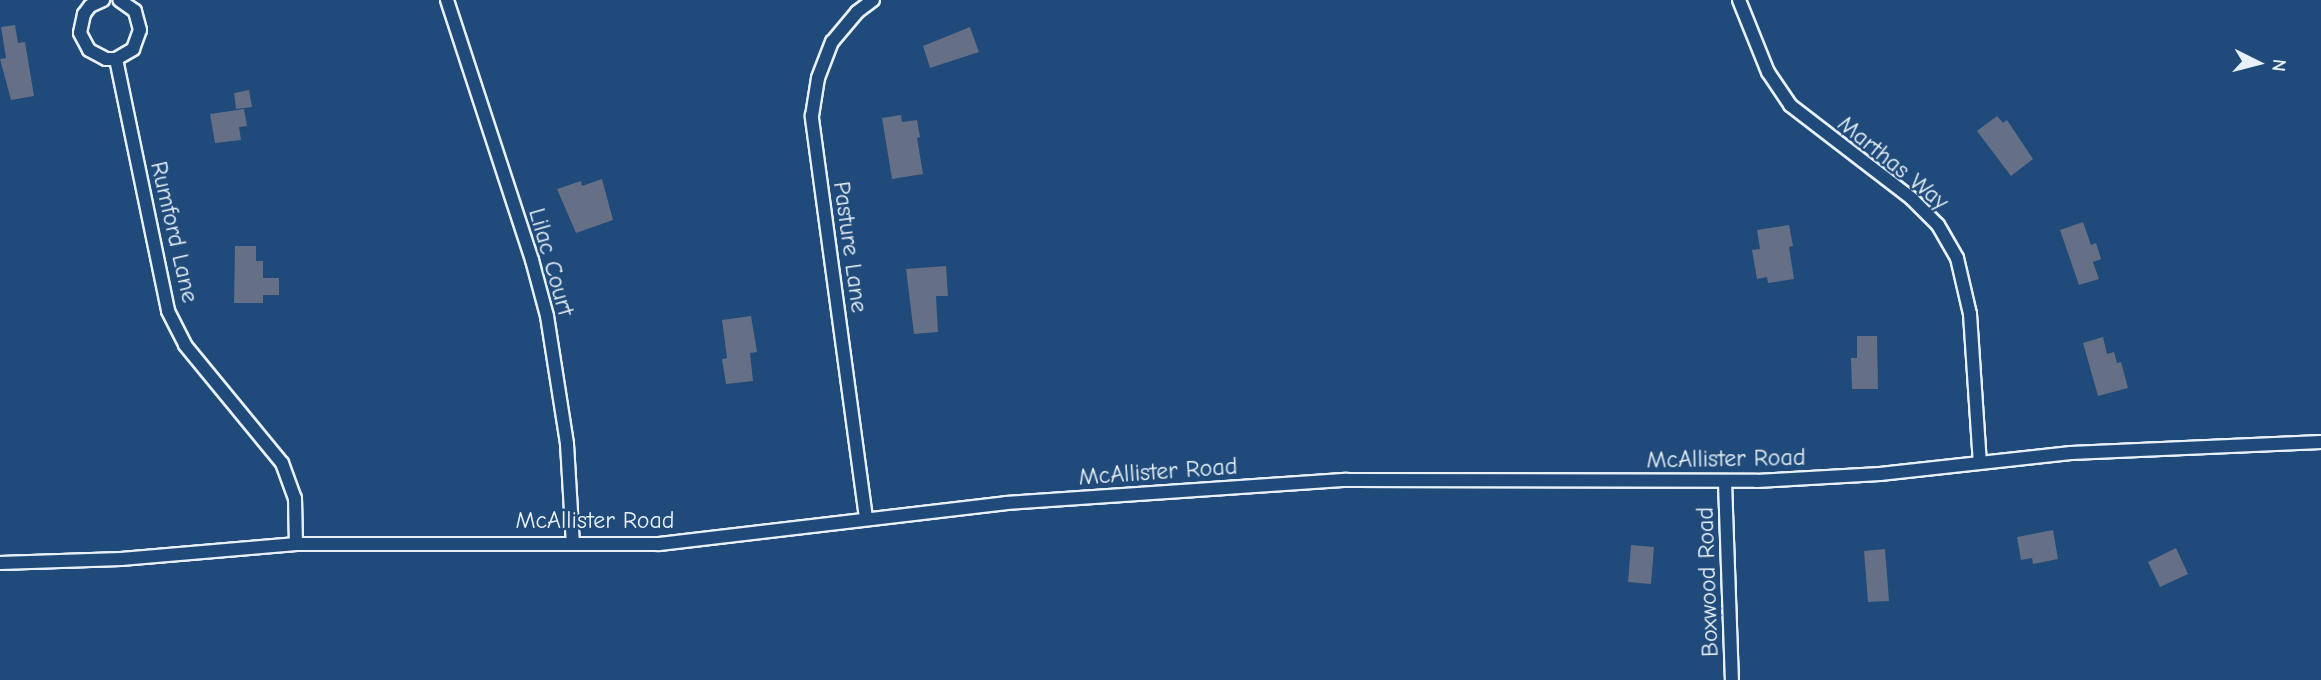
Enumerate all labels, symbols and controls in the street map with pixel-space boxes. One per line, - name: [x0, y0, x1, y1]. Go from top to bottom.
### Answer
- north arrow: [2223, 28, 2293, 98]
- text: N: [2267, 58, 2290, 72]
- street label: Marthas Way: [1832, 110, 1954, 216]
- street label: Rumford Lane: [144, 159, 204, 305]
- street label: Pasture Lane: [827, 179, 873, 315]
- street label: Lilac Court: [522, 205, 580, 319]
- street label: McAllister Road: [1646, 443, 1806, 475]
- street label: McAllister Road: [1078, 452, 1238, 492]
- street label: Boxwood Road: [1691, 506, 1725, 658]
- street label: McAllister Road: [515, 507, 675, 535]

